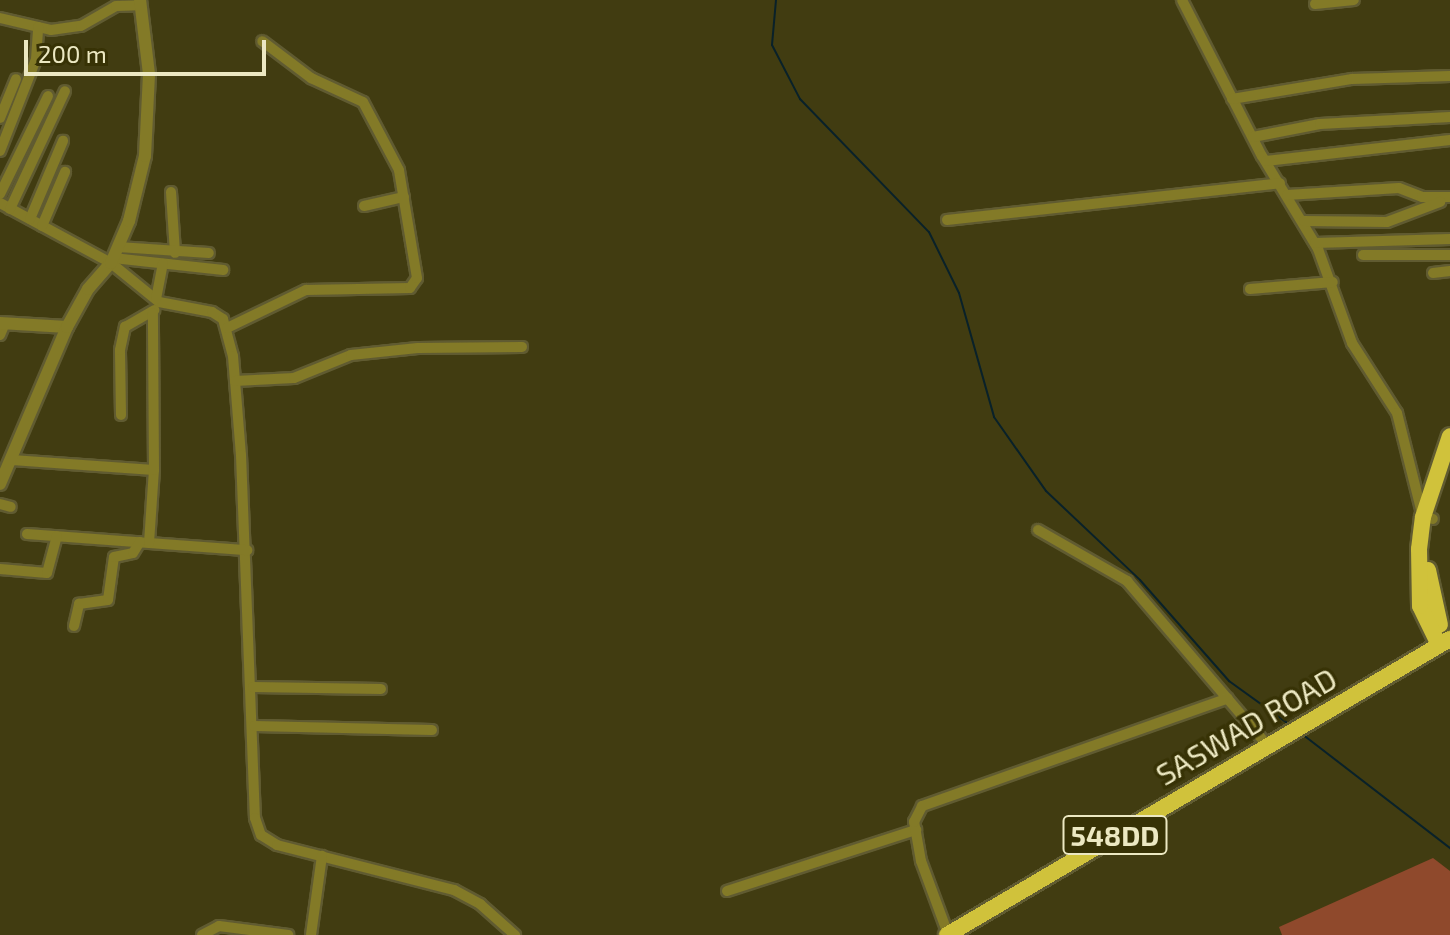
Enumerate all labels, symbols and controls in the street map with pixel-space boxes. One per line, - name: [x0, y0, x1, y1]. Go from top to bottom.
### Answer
- scale bar: [28, 24, 270, 74]
- text: 200 m: [38, 39, 107, 68]
- street label: SASWAD ROAD: [1149, 660, 1343, 792]
- road number: 548DD: [1061, 811, 1169, 859]

